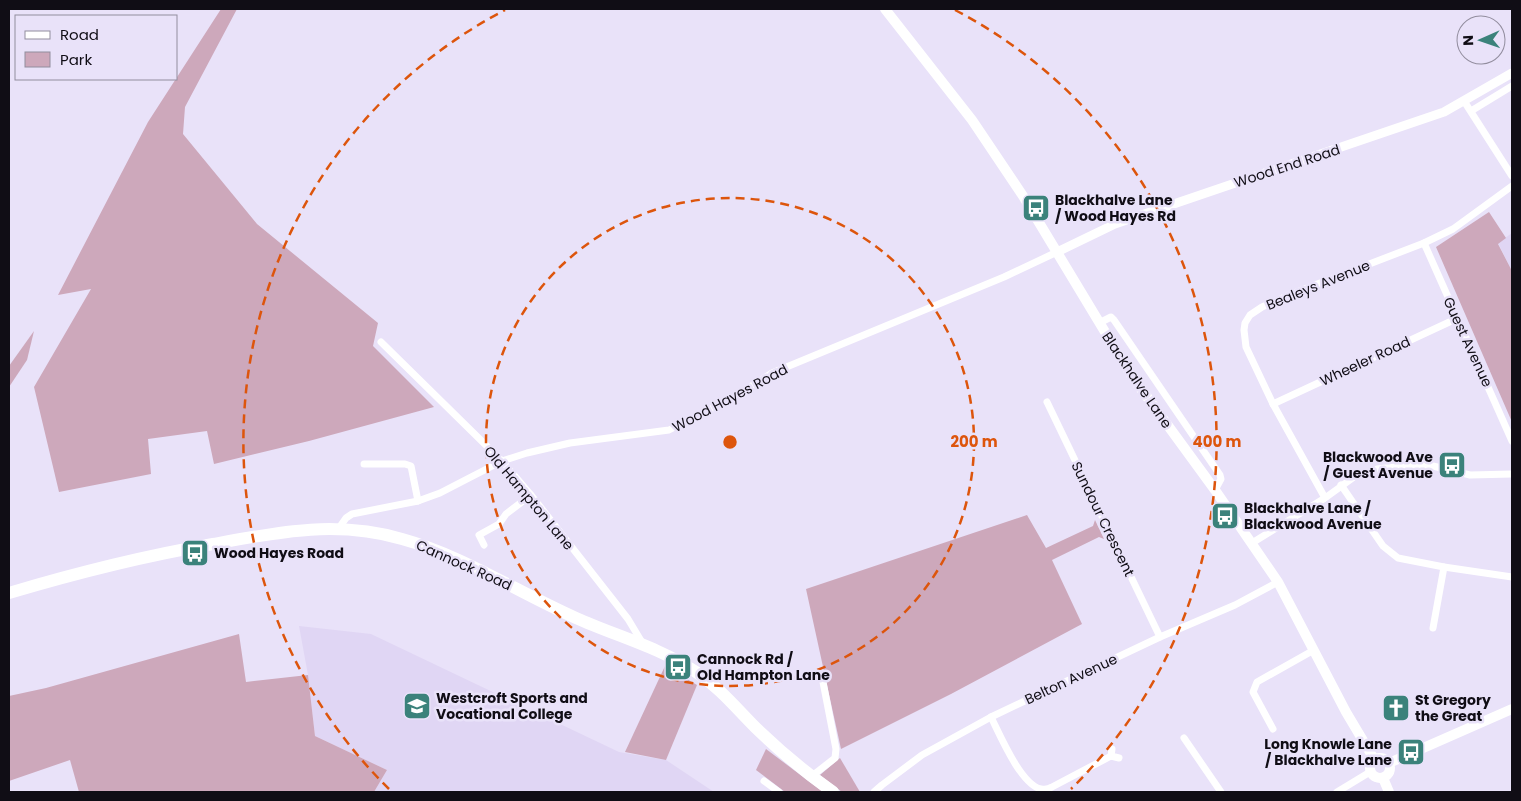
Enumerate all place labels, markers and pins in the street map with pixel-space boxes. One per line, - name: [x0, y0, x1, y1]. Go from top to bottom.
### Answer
- place label: Blackhalve Lane / Wood Hayes Rd: [1055, 190, 1176, 226]
- bus stop icon: Blackhalve Lane / Wood Hayes Rd: [1021, 193, 1051, 223]
- centre of rings: [721, 433, 739, 451]
- place label: Blackwood Ave / Guest Avenue: [1323, 447, 1433, 483]
- bus stop icon: Blackwood Ave / Guest Avenue: [1437, 450, 1467, 480]
- place label: Blackhalve Lane / Blackwood Avenue: [1244, 498, 1382, 534]
- bus stop icon: Blackhalve Lane / Blackwood Avenue: [1210, 501, 1240, 531]
- bus stop icon: Wood Hayes Road: [180, 538, 210, 568]
- place label: Wood Hayes Road: [214, 543, 344, 563]
- place label: Cannock Rd / Old Hampton Lane: [697, 649, 830, 685]
- bus stop icon: Cannock Rd / Old Hampton Lane: [663, 652, 693, 682]
- place label: Westcroft Sports and Vocational College: [436, 688, 588, 724]
- place label: St Gregory the Great: [1415, 690, 1491, 726]
- school or university icon: Westcroft Sports and Vocational College: [402, 691, 432, 721]
- church icon: St Gregory the Great: [1381, 693, 1411, 723]
- place label: Long Knowle Lane / Blackhalve Lane: [1264, 734, 1392, 770]
- bus stop icon: Long Knowle Lane / Blackhalve Lane: [1396, 737, 1426, 767]

